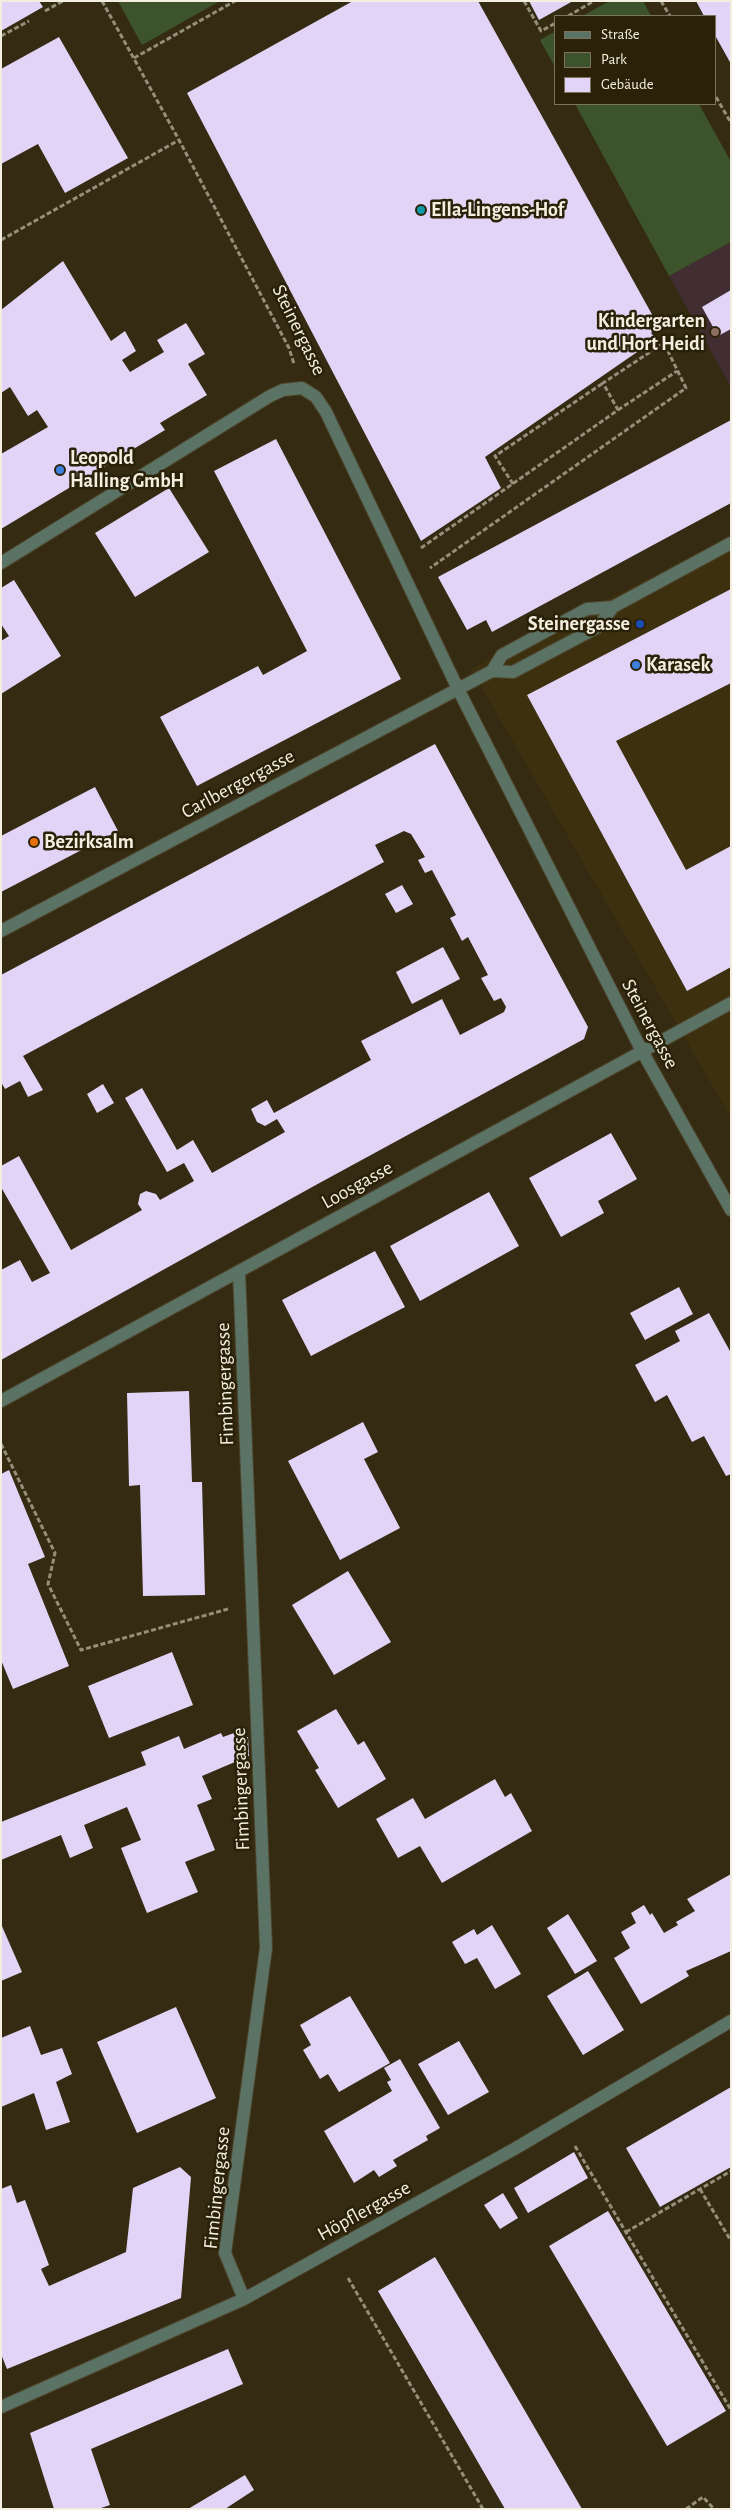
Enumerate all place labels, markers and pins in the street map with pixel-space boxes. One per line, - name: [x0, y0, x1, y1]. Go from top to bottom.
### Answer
- place label: Ella-Lingens-Hof: [431, 198, 564, 222]
- marker: Ella-Lingens-Hof: [415, 204, 427, 216]
- place label: Kindergarten und Hort Heidi: [587, 309, 705, 356]
- marker: Kindergarten und Hort Heidi: [709, 326, 721, 338]
- place label: Leopold Halling GmbH: [70, 446, 184, 493]
- marker: Leopold Halling GmbH: [54, 464, 66, 476]
- place label: Steinergasse: [528, 612, 630, 636]
- marker: Steinergasse: [634, 618, 646, 630]
- place label: Karasek: [646, 653, 710, 677]
- marker: Karasek: [630, 659, 642, 671]
- place label: Bezirksalm: [44, 830, 134, 854]
- marker: Bezirksalm: [28, 836, 40, 848]

